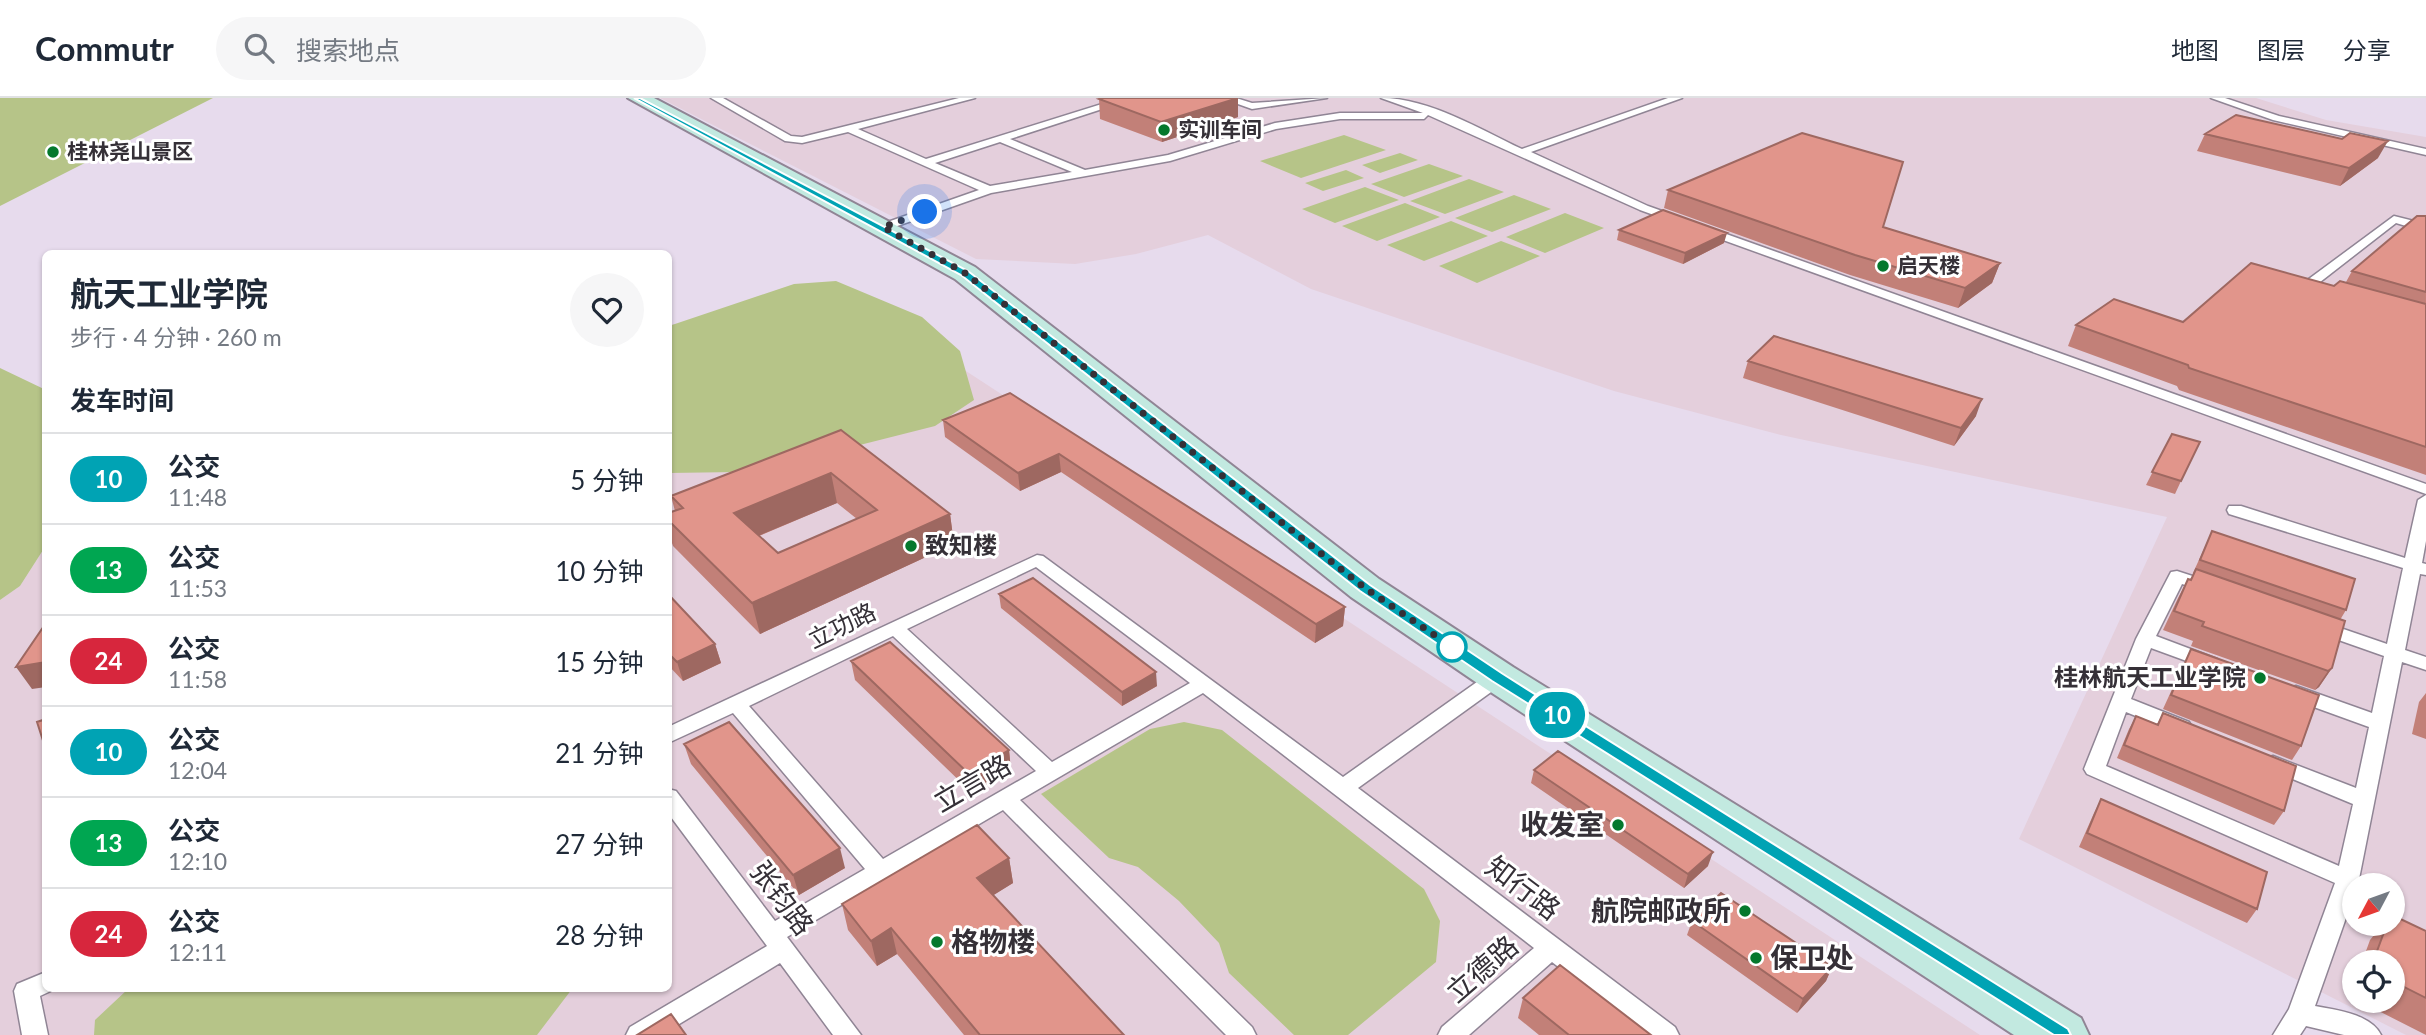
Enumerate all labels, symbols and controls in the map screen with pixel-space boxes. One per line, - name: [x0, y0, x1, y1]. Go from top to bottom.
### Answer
- search box: [216, 17, 706, 80]
- text: Commutr: [35, 28, 174, 68]
- icon: search: [240, 29, 278, 67]
- text: 搜索地点: [296, 34, 400, 66]
- text: 地图: [2171, 35, 2219, 64]
- text: 图层: [2257, 35, 2305, 64]
- text: 分享: [2343, 35, 2391, 64]
- place label: 实训车间: [1178, 116, 1262, 141]
- marker: 实训车间: [1156, 122, 1172, 138]
- place label: 桂林尧山景区: [67, 138, 193, 163]
- marker: 桂林尧山景区: [45, 144, 61, 160]
- your location: [907, 194, 942, 229]
- place label: 启天楼: [1897, 252, 1960, 277]
- marker: 启天楼: [1875, 258, 1891, 274]
- text: 航天工业学院: [70, 273, 268, 313]
- button: heart: [570, 273, 644, 347]
- text: 步行 · 4 分钟 · 260 m: [70, 323, 282, 351]
- text: 发车时间: [70, 384, 174, 416]
- text: 公交: [168, 450, 220, 482]
- text: 10: [95, 464, 122, 493]
- text: 5 分钟: [570, 464, 644, 496]
- text: 11:48: [168, 483, 227, 511]
- place label: 致知楼: [925, 530, 997, 559]
- marker: 致知楼: [903, 538, 919, 554]
- text: 公交: [168, 541, 220, 573]
- text: 13: [95, 555, 122, 584]
- text: 10 分钟: [555, 555, 644, 587]
- text: 11:53: [168, 574, 227, 602]
- street label: 立功路: [803, 596, 880, 653]
- text: 公交: [168, 632, 220, 664]
- unlabelled marker: [1437, 632, 1467, 662]
- text: 24: [95, 646, 122, 675]
- text: 15 分钟: [555, 646, 644, 678]
- place label: 桂林航天工业学院: [2054, 662, 2246, 691]
- text: 11:58: [168, 665, 227, 693]
- marker: 桂林航天工业学院: [2252, 670, 2268, 686]
- line badge: 10: [1526, 692, 1588, 738]
- text: 10: [1543, 700, 1571, 729]
- text: 公交: [168, 723, 220, 755]
- text: 10: [95, 737, 122, 766]
- text: 21 分钟: [555, 737, 644, 769]
- street label: 立言路: [927, 746, 1016, 818]
- text: 12:04: [168, 756, 227, 784]
- place label: 收发室: [1520, 807, 1604, 841]
- text: 公交: [168, 814, 220, 846]
- marker: 收发室: [1610, 817, 1626, 833]
- text: 13: [95, 828, 122, 857]
- text: 27 分钟: [555, 828, 644, 860]
- text: 12:10: [168, 847, 227, 875]
- street label: 知行路: [1480, 848, 1567, 926]
- street label: 张钧路: [744, 854, 822, 941]
- north arrow: [2342, 873, 2404, 936]
- map controls: [2342, 873, 2405, 1013]
- place label: 航院邮政所: [1591, 893, 1731, 927]
- marker: 航院邮政所: [1737, 903, 1753, 919]
- text: 公交: [168, 905, 220, 937]
- text: 24: [95, 919, 122, 948]
- text: 28 分钟: [555, 919, 644, 951]
- place label: 格物楼: [951, 924, 1035, 958]
- street label: 立德路: [1438, 928, 1524, 1009]
- marker: 格物楼: [929, 934, 945, 950]
- text: 12:11: [168, 938, 227, 966]
- place label: 保卫处: [1770, 940, 1854, 974]
- marker: 保卫处: [1748, 950, 1764, 966]
- button: locate: [2342, 950, 2405, 1013]

